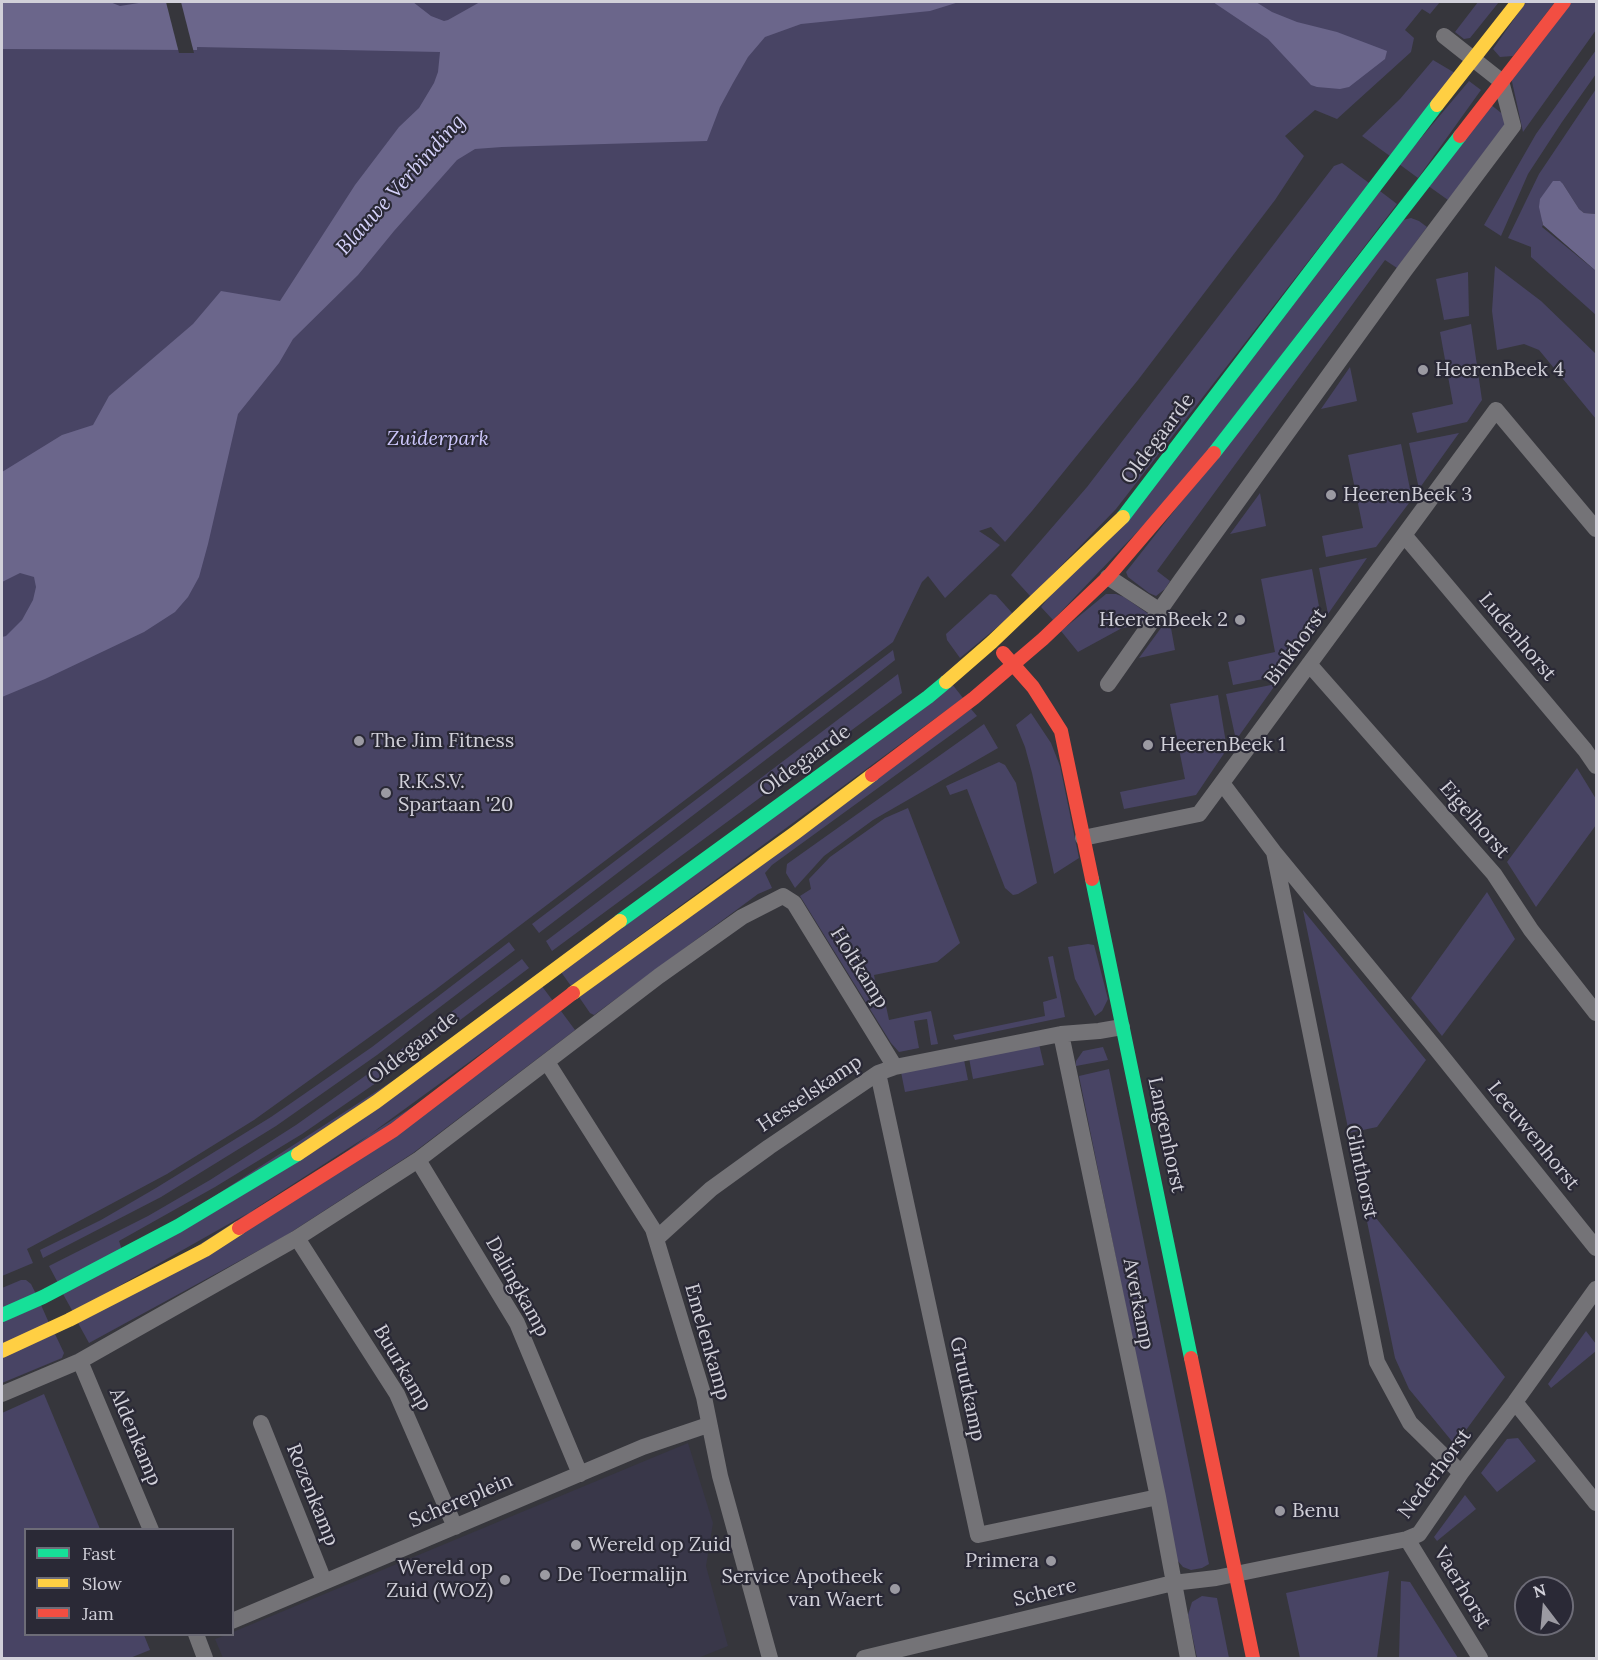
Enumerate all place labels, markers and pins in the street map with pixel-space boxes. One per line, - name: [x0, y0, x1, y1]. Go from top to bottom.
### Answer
- place label: HeerenBeek 4: [1435, 358, 1564, 382]
- marker: HeerenBeek 4: [1416, 363, 1430, 377]
- place label: HeerenBeek 3: [1343, 483, 1472, 507]
- marker: HeerenBeek 3: [1324, 488, 1338, 502]
- place label: HeerenBeek 2: [1099, 608, 1228, 632]
- marker: HeerenBeek 2: [1233, 613, 1247, 627]
- place label: The Jim Fitness: [371, 729, 514, 753]
- place label: HeerenBeek 1: [1160, 733, 1285, 757]
- marker: The Jim Fitness: [352, 734, 366, 748]
- marker: HeerenBeek 1: [1141, 738, 1155, 752]
- place label: R.K.S.V. Spartaan '20: [398, 770, 513, 817]
- marker: R.K.S.V. Spartaan '20: [379, 786, 393, 800]
- place label: Benu: [1292, 1499, 1339, 1523]
- marker: Benu: [1273, 1504, 1287, 1518]
- place label: Wereld op Zuid: [588, 1533, 731, 1557]
- marker: Wereld op Zuid: [569, 1538, 583, 1552]
- place label: Primera: [965, 1549, 1039, 1573]
- marker: Primera: [1044, 1554, 1058, 1568]
- place label: Wereld op Zuid (WOZ): [386, 1556, 493, 1603]
- place label: De Toermalijn: [557, 1563, 688, 1587]
- place label: Service Apotheek van Waert: [721, 1565, 883, 1612]
- marker: De Toermalijn: [538, 1568, 552, 1582]
- marker: Wereld op Zuid (WOZ): [498, 1573, 512, 1587]
- marker: Service Apotheek van Waert: [888, 1582, 902, 1596]

